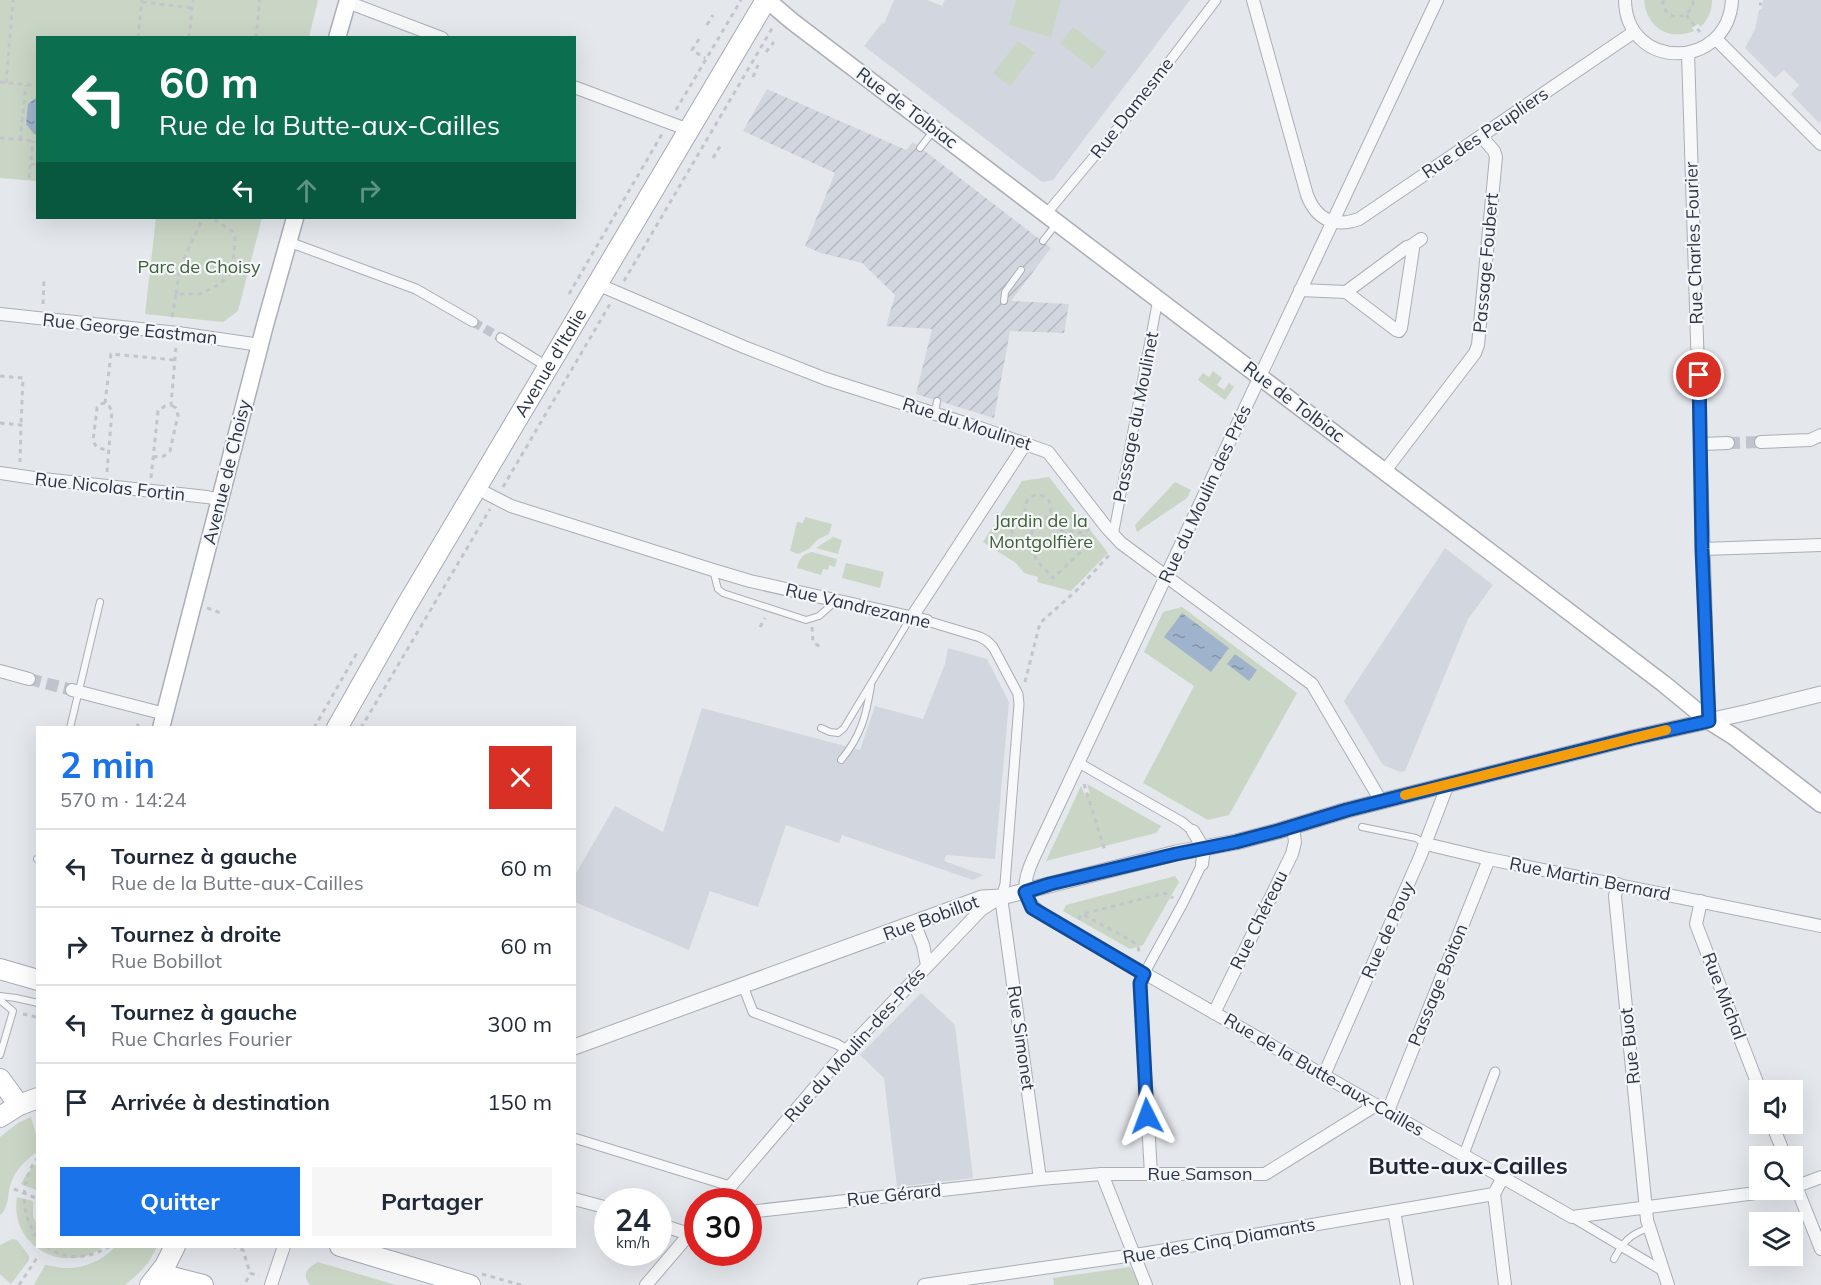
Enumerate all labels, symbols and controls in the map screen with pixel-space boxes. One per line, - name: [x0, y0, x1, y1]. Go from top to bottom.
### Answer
- street label: Rue Damesme: [1085, 53, 1178, 163]
- text: 60 m: [159, 56, 259, 109]
- icon: left: [60, 60, 138, 138]
- street label: Rue de Tolbiac: [852, 62, 963, 153]
- street label: Rue des Peupliers: [1417, 82, 1552, 183]
- text: Rue de la Butte-aux-Cailles: [159, 108, 500, 142]
- street label: Rue Charles Fourier: [1679, 161, 1708, 325]
- icon: left: [227, 174, 260, 207]
- icon: ahead: [290, 174, 323, 207]
- icon: right: [353, 174, 386, 207]
- street label: Passage Foubert: [1468, 192, 1503, 334]
- park label: Parc de Choisy: [137, 255, 261, 278]
- street label: Avenue d'Italie: [509, 304, 591, 421]
- street label: Rue George Eastman: [41, 308, 219, 349]
- street label: Passage du Moulinet: [1108, 330, 1163, 504]
- pin: [1673, 349, 1724, 400]
- street label: Rue de Tolbiac: [1239, 356, 1350, 447]
- icon: arrive: [1682, 358, 1715, 391]
- street label: Rue du Moulinet: [900, 392, 1035, 455]
- street label: Avenue de Choisy: [197, 397, 256, 547]
- street label: Rue du Moulin des Prés: [1153, 401, 1256, 587]
- street label: Rue Nicolas Fortin: [34, 467, 186, 506]
- park label: Jardin de la Montgolfière: [989, 509, 1093, 553]
- street label: Rue Vandrezanne: [783, 578, 933, 633]
- text: 2 min: [60, 742, 155, 787]
- button: close: [489, 746, 552, 809]
- text: 570 m · 14:24: [60, 787, 186, 812]
- text: Tournez à gauche: [111, 842, 297, 870]
- icon: left: [60, 852, 93, 885]
- street label: Rue Martin Bernard: [1508, 852, 1673, 905]
- text: 60 m: [501, 854, 552, 882]
- street label: Rue Chéreau: [1225, 866, 1292, 973]
- text: Rue de la Butte-aux-Cailles: [111, 870, 364, 895]
- street label: Rue de Pouy: [1356, 877, 1419, 982]
- street label: Rue Bobillot: [880, 890, 982, 945]
- text: Tournez à droite: [111, 920, 281, 948]
- street label: Passage Boiton: [1403, 920, 1473, 1049]
- icon: right: [60, 930, 93, 963]
- text: 60 m: [501, 932, 552, 960]
- text: Rue Bobillot: [111, 948, 222, 973]
- street label: Rue Michal: [1697, 949, 1752, 1043]
- street label: Rue du Moulin-des-Prés: [779, 962, 930, 1127]
- street label: Rue Simonet: [1003, 984, 1040, 1092]
- text: Tournez à gauche: [111, 998, 297, 1026]
- street label: Rue Buot: [1614, 1007, 1645, 1085]
- icon: left: [60, 1008, 93, 1041]
- street label: Rue de la Butte-aux-Cailles: [1220, 1008, 1429, 1141]
- text: 300 m: [487, 1010, 552, 1038]
- text: Rue Charles Fourier: [111, 1026, 292, 1051]
- map controls: [1749, 1080, 1803, 1266]
- button: sound: [1749, 1080, 1803, 1134]
- position arrow: [1115, 1084, 1179, 1148]
- icon: arrive: [60, 1086, 93, 1119]
- text: Arrivée à destination: [111, 1088, 330, 1116]
- text: 150 m: [487, 1088, 552, 1116]
- button: search: [1749, 1146, 1803, 1200]
- district label: Butte-aux-Cailles: [1368, 1150, 1568, 1180]
- street label: Rue Samson: [1148, 1162, 1252, 1185]
- button: Quitter: [60, 1167, 300, 1236]
- button: Partager: [312, 1167, 552, 1236]
- street label: Rue Gérard: [846, 1178, 942, 1211]
- speed limit sign: 30: [684, 1188, 762, 1266]
- text: 24: [615, 1201, 651, 1239]
- street label: Rue des Cinq Diamants: [1121, 1212, 1317, 1269]
- button: layers: [1749, 1212, 1803, 1266]
- text: km/h: [616, 1233, 650, 1252]

